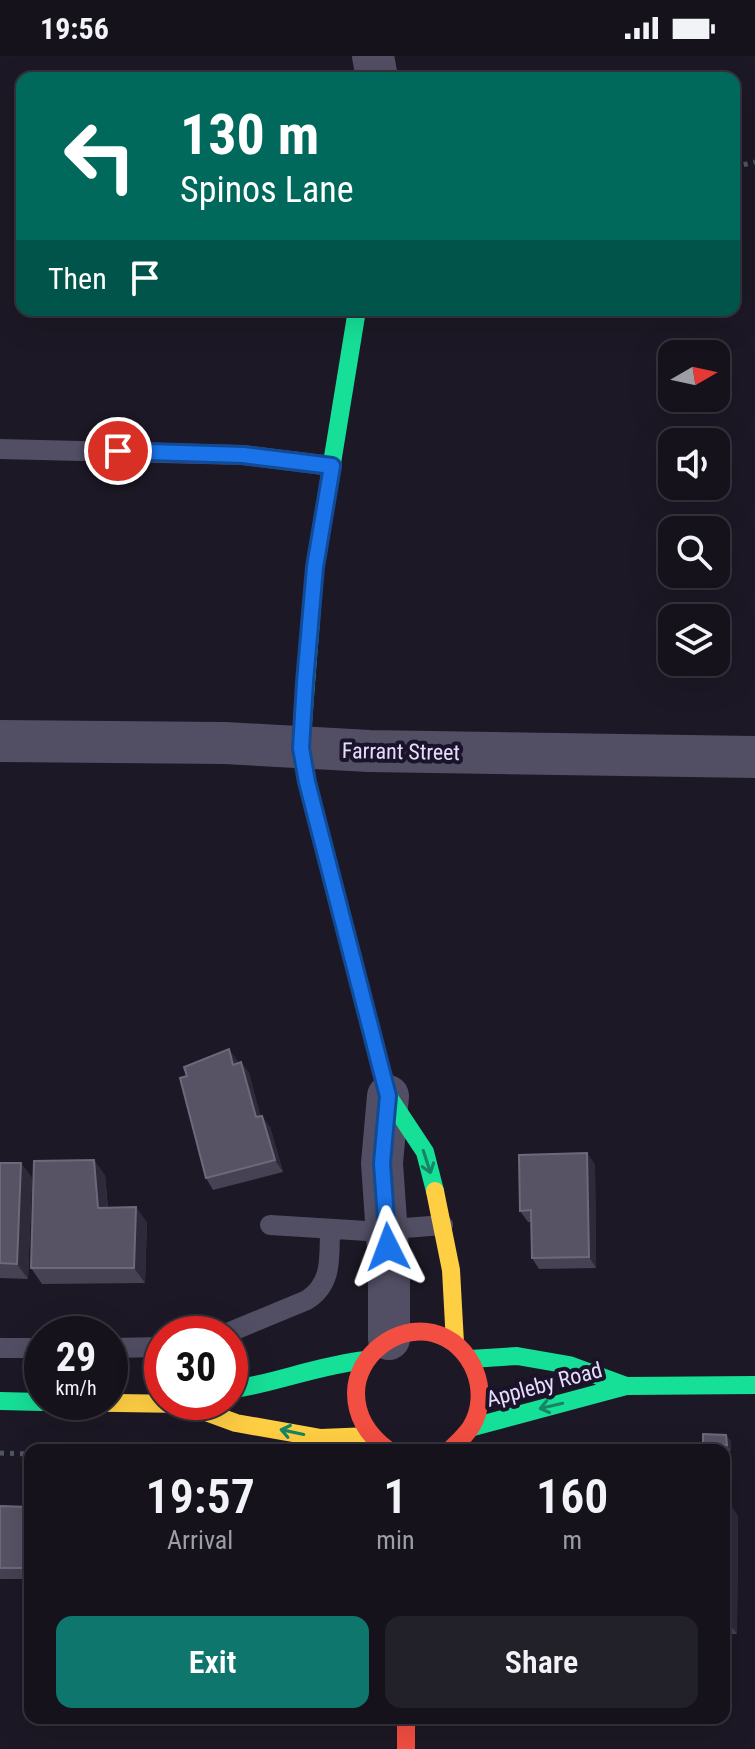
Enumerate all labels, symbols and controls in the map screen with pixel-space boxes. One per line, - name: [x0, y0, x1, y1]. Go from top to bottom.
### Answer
- text: 19:56: [40, 11, 109, 46]
- text: 130 m: [180, 102, 319, 168]
- icon: left: [48, 104, 152, 208]
- text: Spinos Lane: [180, 169, 354, 211]
- icon: arrive: [123, 256, 167, 300]
- text: Then: [48, 261, 107, 296]
- north arrow: [658, 340, 730, 412]
- map controls: [658, 340, 730, 676]
- pin: [84, 417, 152, 485]
- button: sound: [658, 428, 730, 500]
- icon: arrive: [96, 429, 140, 473]
- button: search: [658, 516, 730, 588]
- button: layers: [658, 604, 730, 676]
- street label: Farrant Street: [342, 738, 460, 765]
- one-way arrow: [421, 1150, 436, 1175]
- position arrow: [346, 1205, 430, 1289]
- speed limit sign: 30: [144, 1316, 248, 1420]
- text: 29: [56, 1334, 96, 1381]
- street label: Appleby Road: [483, 1357, 605, 1412]
- text: km/h: [55, 1376, 97, 1400]
- one-way arrow: [539, 1399, 564, 1414]
- one-way arrow: [280, 1424, 306, 1439]
- text: 19:57: [146, 1468, 255, 1525]
- text: 1: [383, 1468, 407, 1525]
- text: 160: [536, 1468, 608, 1525]
- text: Arrival: [167, 1525, 233, 1555]
- text: min: [376, 1525, 414, 1555]
- text: m: [562, 1525, 582, 1555]
- button: Exit: [56, 1616, 369, 1708]
- button: Share: [385, 1616, 698, 1708]

